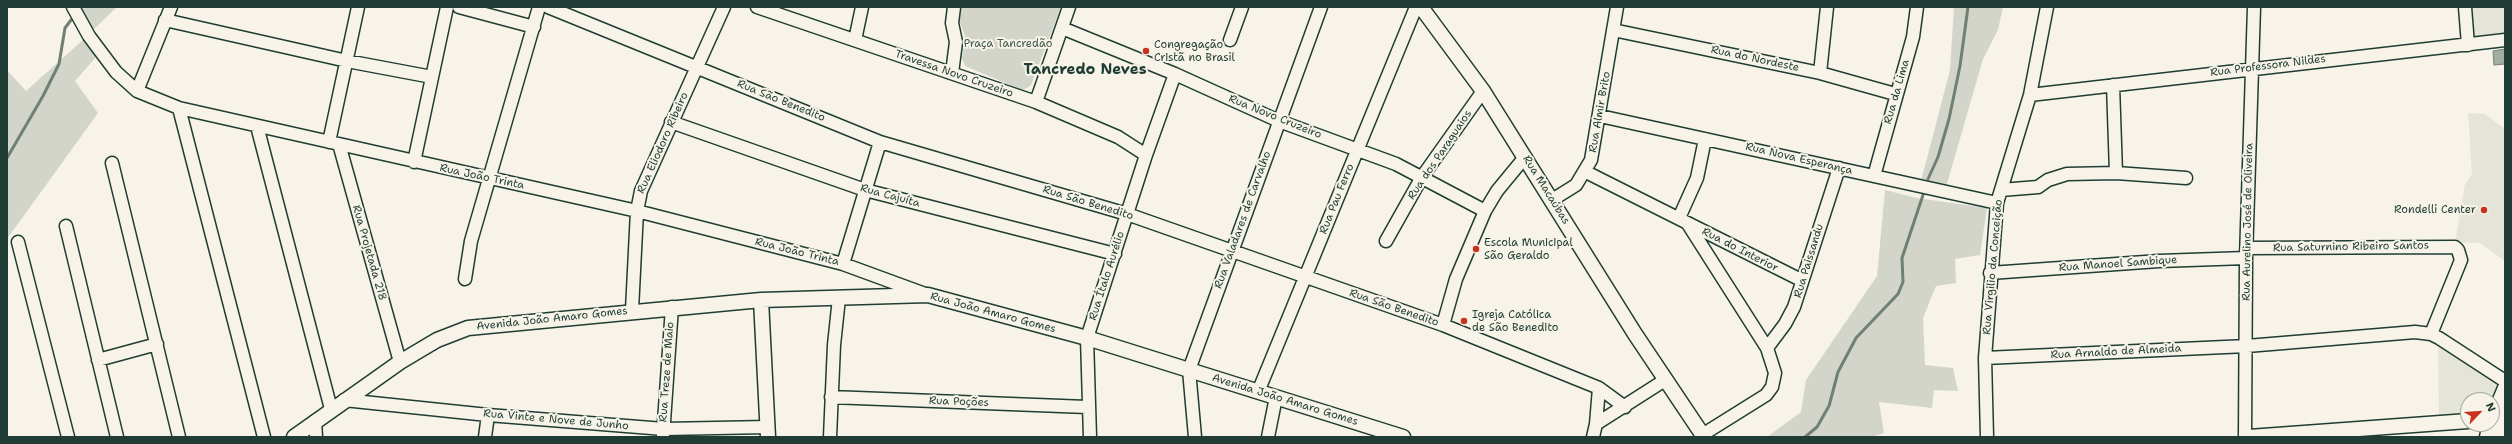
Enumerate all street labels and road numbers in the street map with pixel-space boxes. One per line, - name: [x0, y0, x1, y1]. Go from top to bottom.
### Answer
- street label: Rua do Nordeste: [1710, 43, 1800, 75]
- street label: Travessa Novo Cruzeiro: [893, 48, 1015, 100]
- street label: Rua Professora Nildes: [2210, 52, 2326, 80]
- street label: Rua da Lima: [1881, 58, 1913, 126]
- street label: Rua Almir Brito: [1586, 70, 1614, 154]
- street label: Rua São Benedito: [735, 77, 827, 125]
- street label: Rua Eliodoro Ribeiro: [635, 90, 691, 196]
- street label: Rua Novo Cruzeiro: [1227, 92, 1323, 142]
- street label: Rua dos Paraguaios: [1405, 108, 1475, 202]
- street label: Rua Nova Esperança: [1744, 140, 1854, 178]
- street label: Rua Aurelino José de Oliveira: [2240, 143, 2256, 301]
- street label: Rua Valadares de Carvalho: [1212, 149, 1274, 291]
- street label: Rua Macaúbas: [1520, 153, 1572, 227]
- street label: Rua João Trinta: [439, 162, 525, 192]
- street label: Rua Pau Ferro: [1317, 162, 1357, 236]
- street label: Rua Cajuíta: [859, 182, 921, 210]
- street label: Rua São Benedito: [1041, 183, 1135, 223]
- street label: Rua Virgilio da Conceição: [1980, 199, 2006, 335]
- street label: Rua Projetada 218: [349, 204, 389, 302]
- street label: Rua Paissandu: [1791, 222, 1827, 300]
- street label: Rua do Interior: [1700, 225, 1780, 275]
- street label: Rua Ítalo Aurélio: [1086, 230, 1128, 322]
- street label: Rua João Trinta: [754, 235, 840, 269]
- street label: Rua Saturnino Ribeiro Santos: [2273, 239, 2429, 255]
- street label: Rua Manoel Sambique: [2058, 253, 2178, 275]
- street label: Rua São Benedito: [1348, 286, 1440, 330]
- street label: Rua João Amaro Gomes: [929, 290, 1057, 336]
- street label: Avenida João Amaro Gomes: [476, 304, 628, 334]
- street label: Rua Treze de Maio: [657, 321, 677, 423]
- street label: Rua Arnaldo de Almeida: [2050, 342, 2182, 362]
- street label: Avenida João Amaro Gomes: [1210, 371, 1360, 429]
- street label: Rua Poções: [929, 394, 989, 410]
- street label: Rua Vinte e Nove de Junho: [483, 407, 629, 433]

